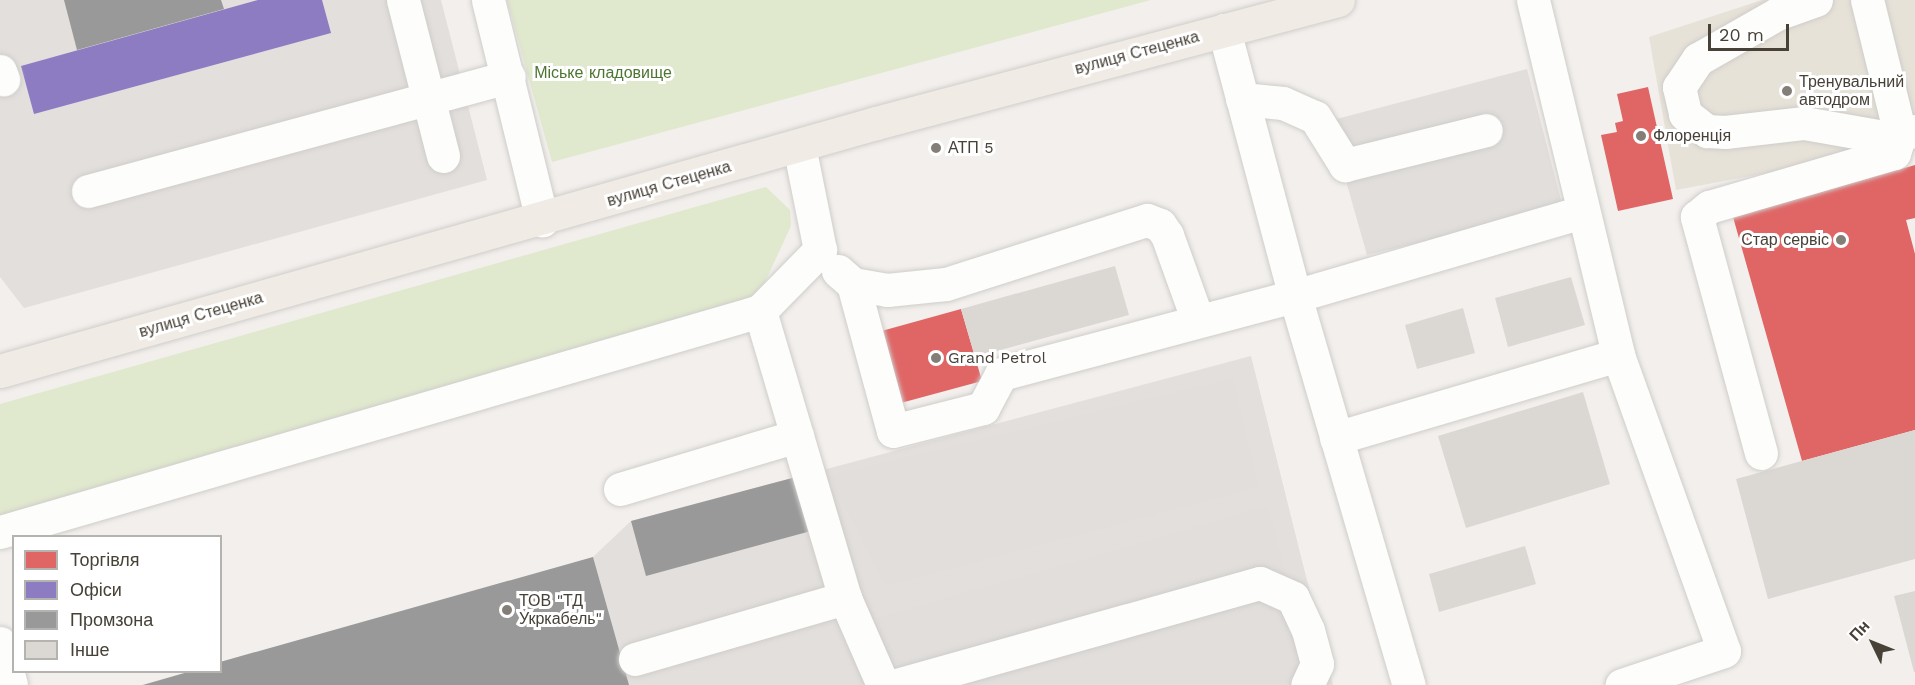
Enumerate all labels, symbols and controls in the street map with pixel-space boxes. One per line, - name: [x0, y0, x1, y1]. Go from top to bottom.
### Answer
- scale bar: [1711, 12, 1792, 50]
- text: 20 m: [1719, 24, 1764, 45]
- street label: вулиця Стеценка: [1073, 27, 1201, 79]
- park label: Міське кладовище: [534, 63, 672, 83]
- place label: Тренувальний автодром: [1799, 72, 1904, 110]
- marker: Тренувальний автодром: [1780, 84, 1794, 98]
- place label: Флоренція: [1653, 126, 1731, 146]
- marker: Флоренція: [1634, 129, 1648, 143]
- place label: АТП 5: [948, 138, 993, 158]
- marker: АТП 5: [929, 141, 943, 155]
- street label: вулиця Стеценка: [605, 157, 733, 211]
- place label: Стар сервіс: [1741, 230, 1829, 250]
- marker: Стар сервіс: [1834, 233, 1848, 247]
- street label: вулиця Стеценка: [137, 288, 265, 342]
- place label: Grand Petrol: [948, 348, 1046, 368]
- marker: Grand Petrol: [929, 351, 943, 365]
- legend: [12, 535, 222, 673]
- text: Торгівля: [70, 549, 140, 570]
- text: Офіси: [70, 579, 122, 600]
- place label: ТОВ "ТД Укркабель": [519, 591, 602, 629]
- marker: ТОВ "ТД Укркабель": [500, 603, 514, 617]
- text: Промзона: [70, 609, 153, 630]
- north arrow: [1843, 613, 1903, 673]
- text: Пн: [1845, 616, 1874, 645]
- text: Інше: [70, 639, 109, 660]

